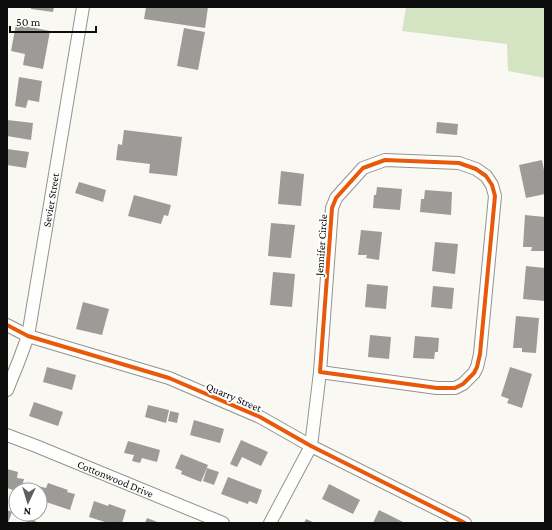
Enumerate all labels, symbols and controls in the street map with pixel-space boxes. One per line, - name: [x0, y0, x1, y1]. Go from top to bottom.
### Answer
- scale bar: [10, 8, 96, 34]
- text: 50 m: [16, 15, 41, 29]
- street label: Sevier Street: [40, 172, 61, 228]
- street label: Jennifer Circle: [313, 213, 330, 277]
- street label: Quarry Street: [204, 380, 264, 415]
- street label: Cottonwood Drive: [76, 458, 156, 500]
- north arrow: [8, 482, 48, 522]
- text: N: [23, 506, 31, 518]

